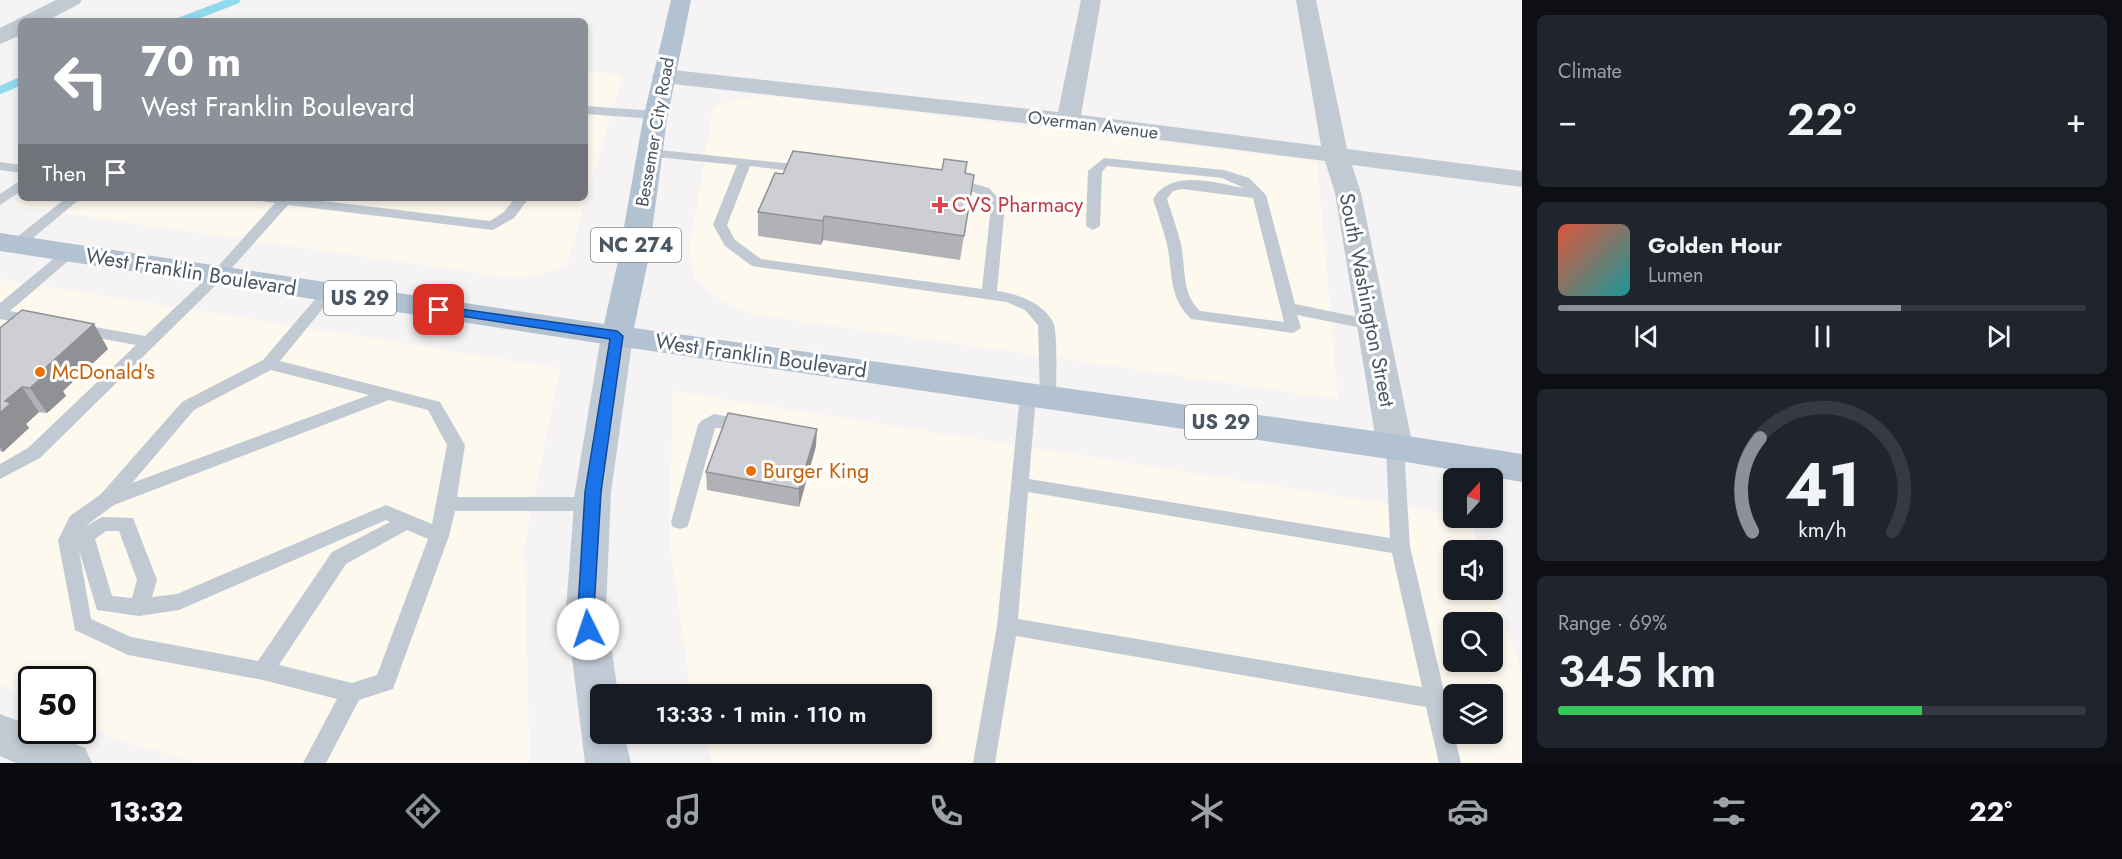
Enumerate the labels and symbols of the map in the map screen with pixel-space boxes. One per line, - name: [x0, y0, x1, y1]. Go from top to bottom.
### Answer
- street label: Bessemer City Road: [629, 55, 681, 209]
- street label: Overman Avenue: [1026, 104, 1160, 146]
- place label: CVS Pharmacy: [952, 190, 1084, 220]
- street label: South Washington Street: [1332, 191, 1402, 409]
- marker: CVS Pharmacy: [933, 198, 947, 212]
- road number: NC 274: [591, 228, 681, 262]
- street label: West Franklin Boulevard: [83, 241, 299, 303]
- road number: US 29: [324, 281, 396, 315]
- pin: [413, 284, 464, 335]
- street label: West Franklin Boulevard: [653, 326, 869, 386]
- place label: McDonald's: [52, 357, 155, 387]
- marker: McDonald's: [33, 365, 47, 379]
- road number: US 29: [1185, 405, 1257, 439]
- place label: Burger King: [763, 456, 869, 486]
- marker: Burger King: [744, 464, 758, 478]
- north arrow: [1443, 468, 1503, 528]
- position arrow: [556, 597, 620, 661]
- speed limit sign: 50: [18, 666, 96, 744]

